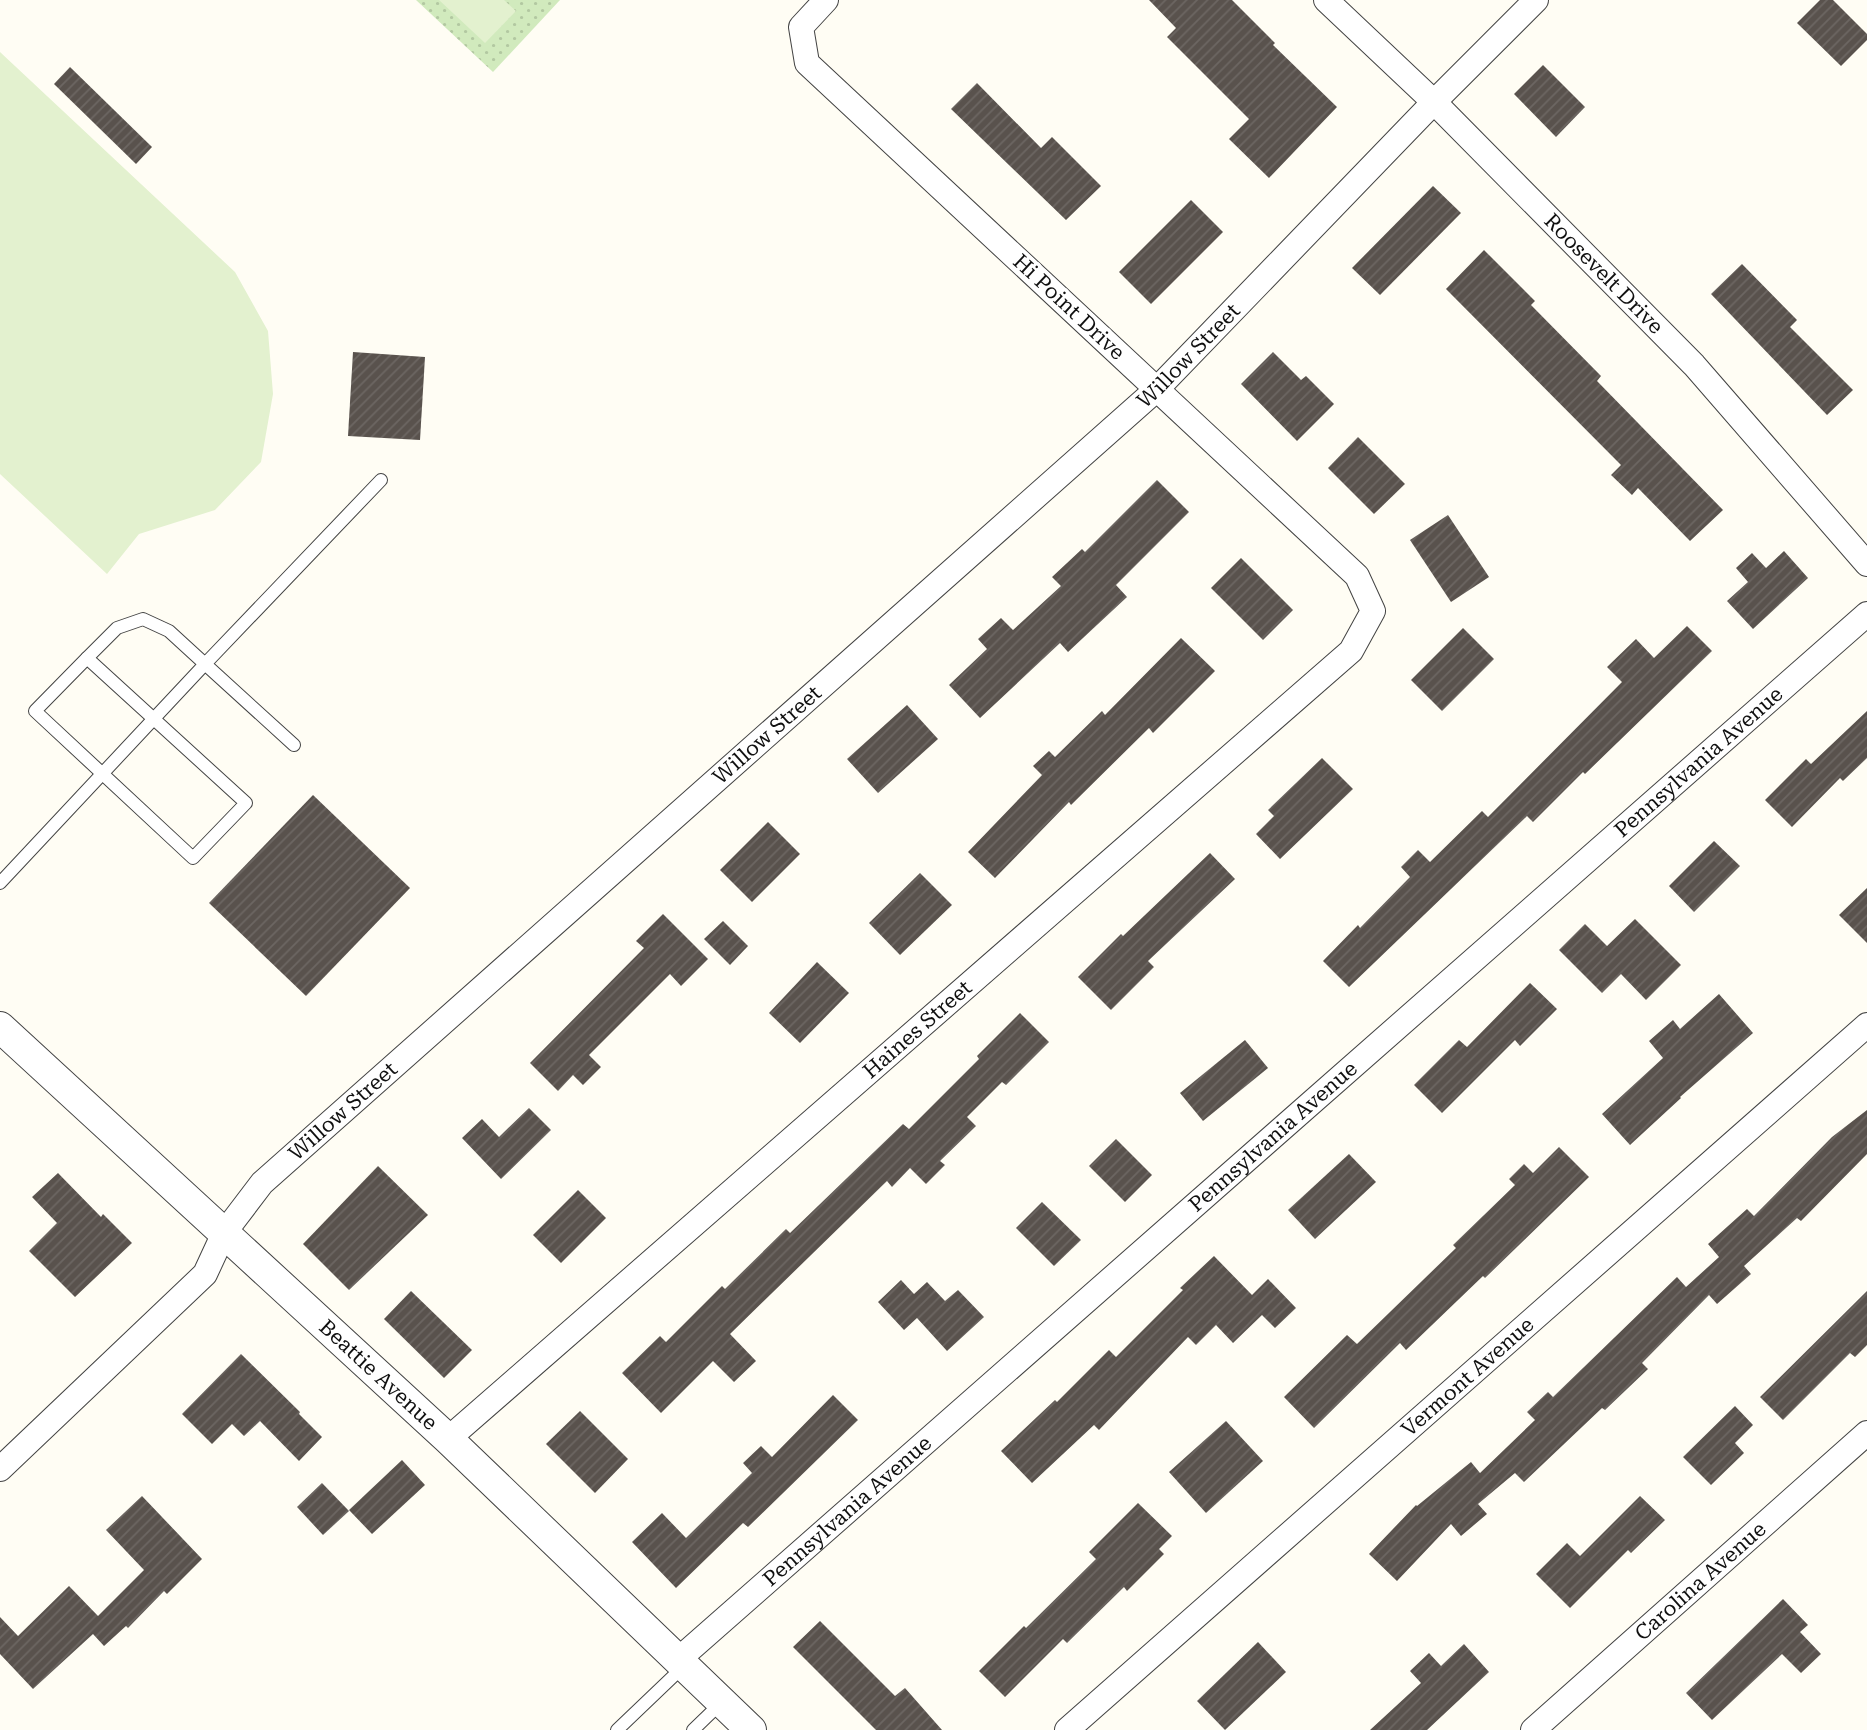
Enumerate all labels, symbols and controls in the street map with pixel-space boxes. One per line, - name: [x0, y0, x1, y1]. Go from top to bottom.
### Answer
- street label: Roosevelt Drive: [1539, 209, 1668, 339]
- street label: Hi Point Drive: [1008, 249, 1130, 365]
- street label: Willow Street: [1132, 299, 1245, 413]
- street label: Willow Street: [708, 681, 826, 789]
- street label: Pennsylvania Avenue: [1610, 682, 1788, 842]
- street label: Haines Street: [858, 976, 977, 1083]
- street label: Pennsylvania Avenue: [1184, 1056, 1362, 1217]
- street label: Willow Street: [284, 1057, 402, 1166]
- street label: Vermont Avenue: [1397, 1312, 1539, 1441]
- street label: Beattie Avenue: [314, 1315, 442, 1435]
- street label: Pennsylvania Avenue: [758, 1431, 936, 1591]
- street label: Carolina Avenue: [1630, 1517, 1771, 1645]

